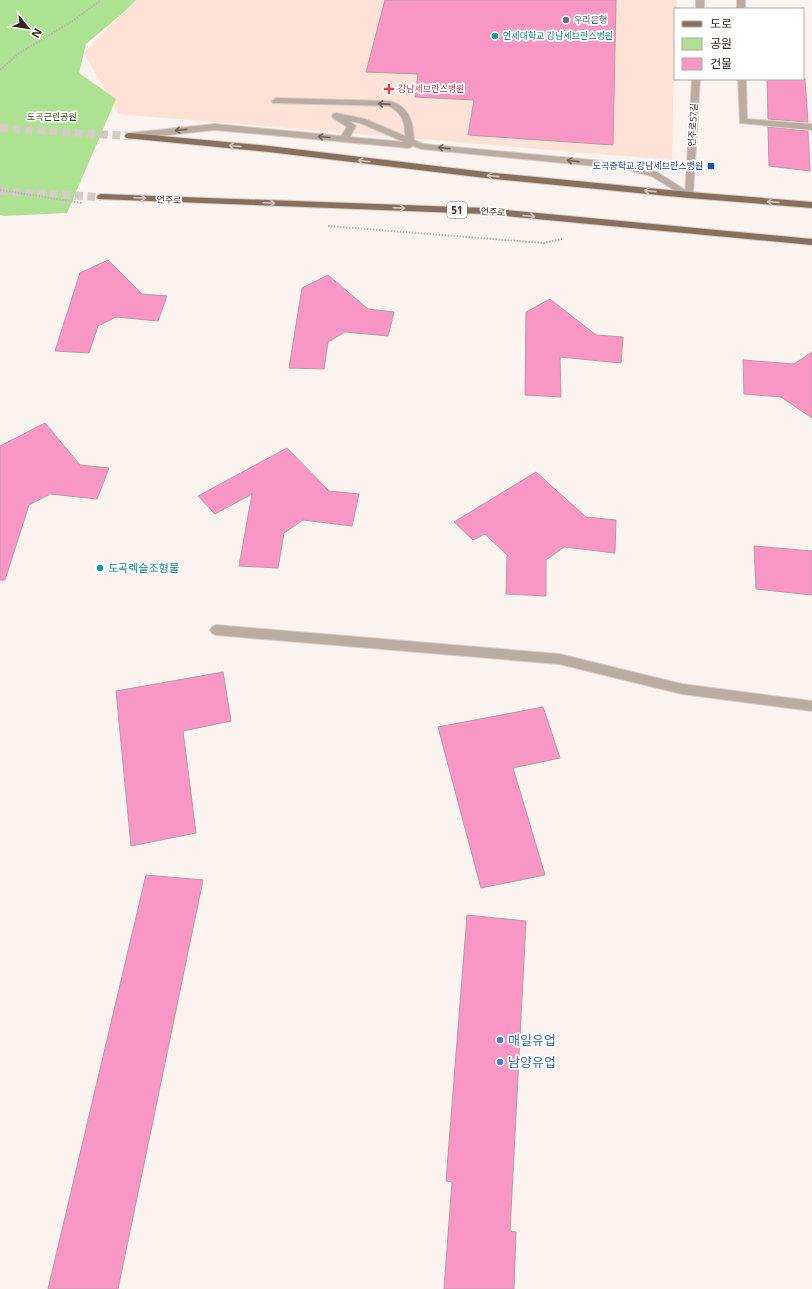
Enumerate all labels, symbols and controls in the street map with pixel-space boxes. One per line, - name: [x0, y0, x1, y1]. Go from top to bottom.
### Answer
- north arrow: [8, 8, 48, 48]
- legend: [674, 8, 804, 80]
- place label: 우리은행: [574, 13, 607, 26]
- marker: 우리은행: [561, 15, 571, 25]
- text: 도로: [710, 15, 732, 32]
- text: N: [28, 26, 46, 41]
- place label: 연세대학교 강남세브란스병원: [503, 29, 613, 42]
- marker: 연세대학교 강남세브란스병원: [490, 31, 500, 41]
- text: 공원: [710, 35, 732, 52]
- text: 건물: [710, 55, 732, 72]
- place label: 강남세브란스병원: [398, 82, 464, 95]
- marker: 강남세브란스병원: [383, 83, 395, 95]
- one-way arrow: [378, 101, 391, 108]
- street label: 언주로57길: [685, 103, 700, 147]
- park label: 도곡근린공원: [27, 110, 77, 123]
- one-way arrow: [175, 127, 188, 134]
- one-way arrow: [318, 133, 331, 141]
- one-way arrow: [229, 142, 242, 150]
- one-way arrow: [438, 145, 451, 152]
- one-way arrow: [358, 157, 371, 164]
- one-way arrow: [567, 158, 580, 165]
- place label: 도곡중학교.강남세브란스병원: [593, 159, 703, 172]
- marker: 도곡중학교.강남세브란스병원: [706, 161, 716, 171]
- one-way arrow: [487, 172, 500, 180]
- one-way arrow: [644, 188, 657, 195]
- street label: 언주로: [156, 193, 182, 206]
- one-way arrow: [133, 195, 146, 202]
- one-way arrow: [767, 198, 780, 205]
- one-way arrow: [262, 200, 275, 207]
- road number: 51: [447, 202, 467, 218]
- one-way arrow: [392, 204, 405, 212]
- street label: 언주로: [480, 204, 506, 219]
- one-way arrow: [522, 212, 535, 219]
- place label: 도곡렉슬조형물: [108, 560, 179, 575]
- marker: 도곡렉슬조형물: [95, 563, 105, 573]
- place label: 매일유업: [508, 1031, 556, 1049]
- marker: 매일유업: [495, 1035, 505, 1045]
- place label: 남양유업: [508, 1053, 556, 1071]
- marker: 남양유업: [495, 1057, 505, 1067]

